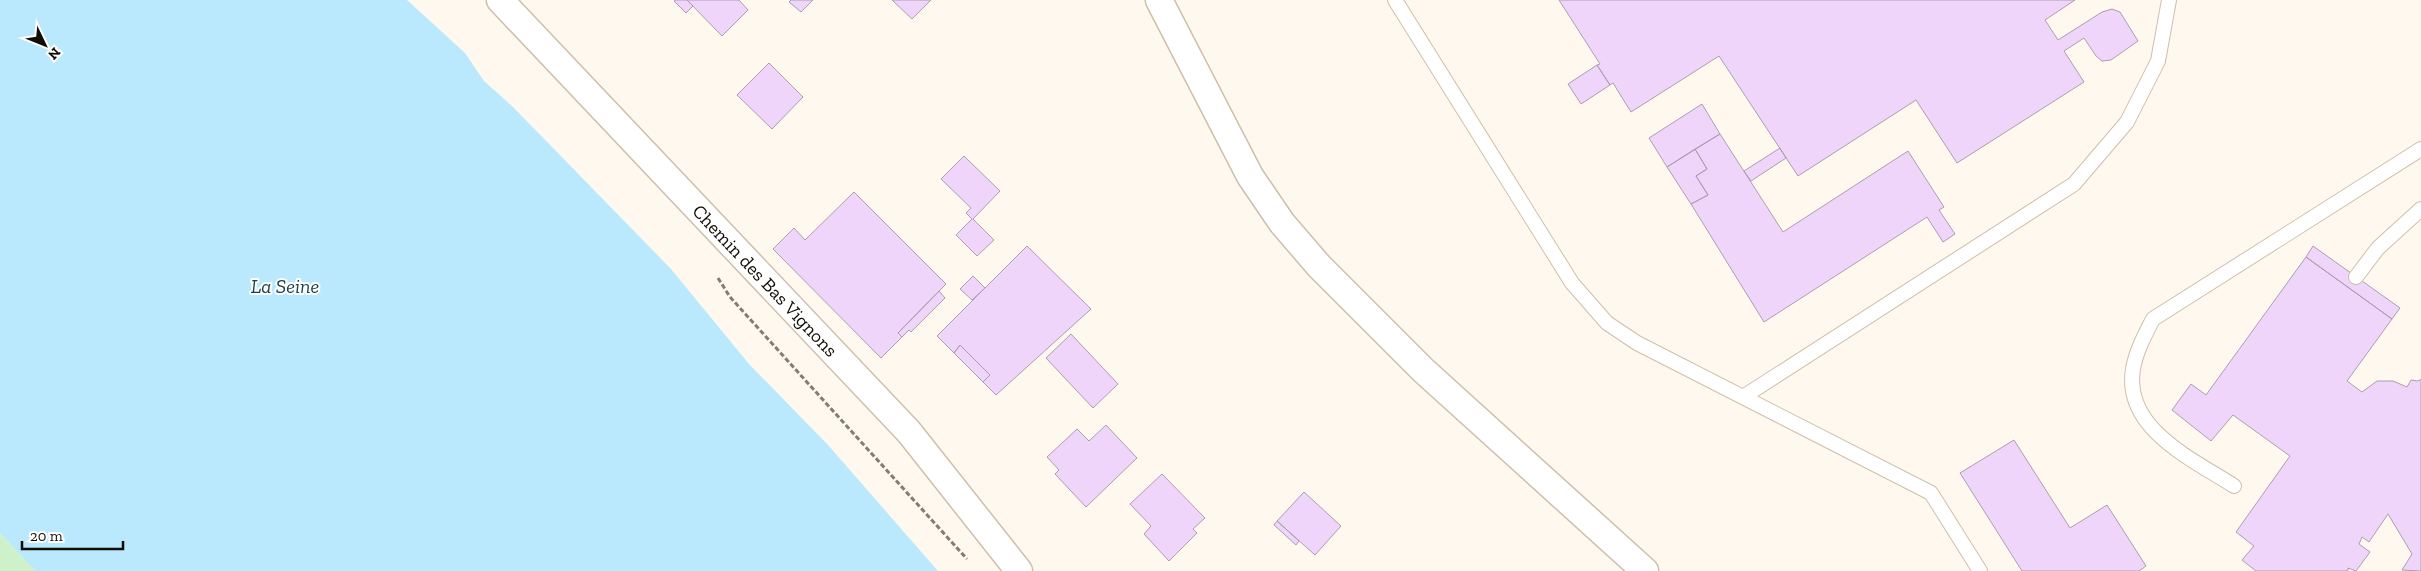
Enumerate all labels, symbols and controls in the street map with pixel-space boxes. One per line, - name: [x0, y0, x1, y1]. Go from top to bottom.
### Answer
- north arrow: [20, 20, 70, 70]
- text: N: [44, 44, 64, 63]
- street label: Chemin des Bas Vignons: [688, 200, 842, 362]
- water label: La Seine: [251, 274, 319, 298]
- scale bar: [22, 518, 124, 550]
- text: 20 m: [30, 527, 63, 545]

